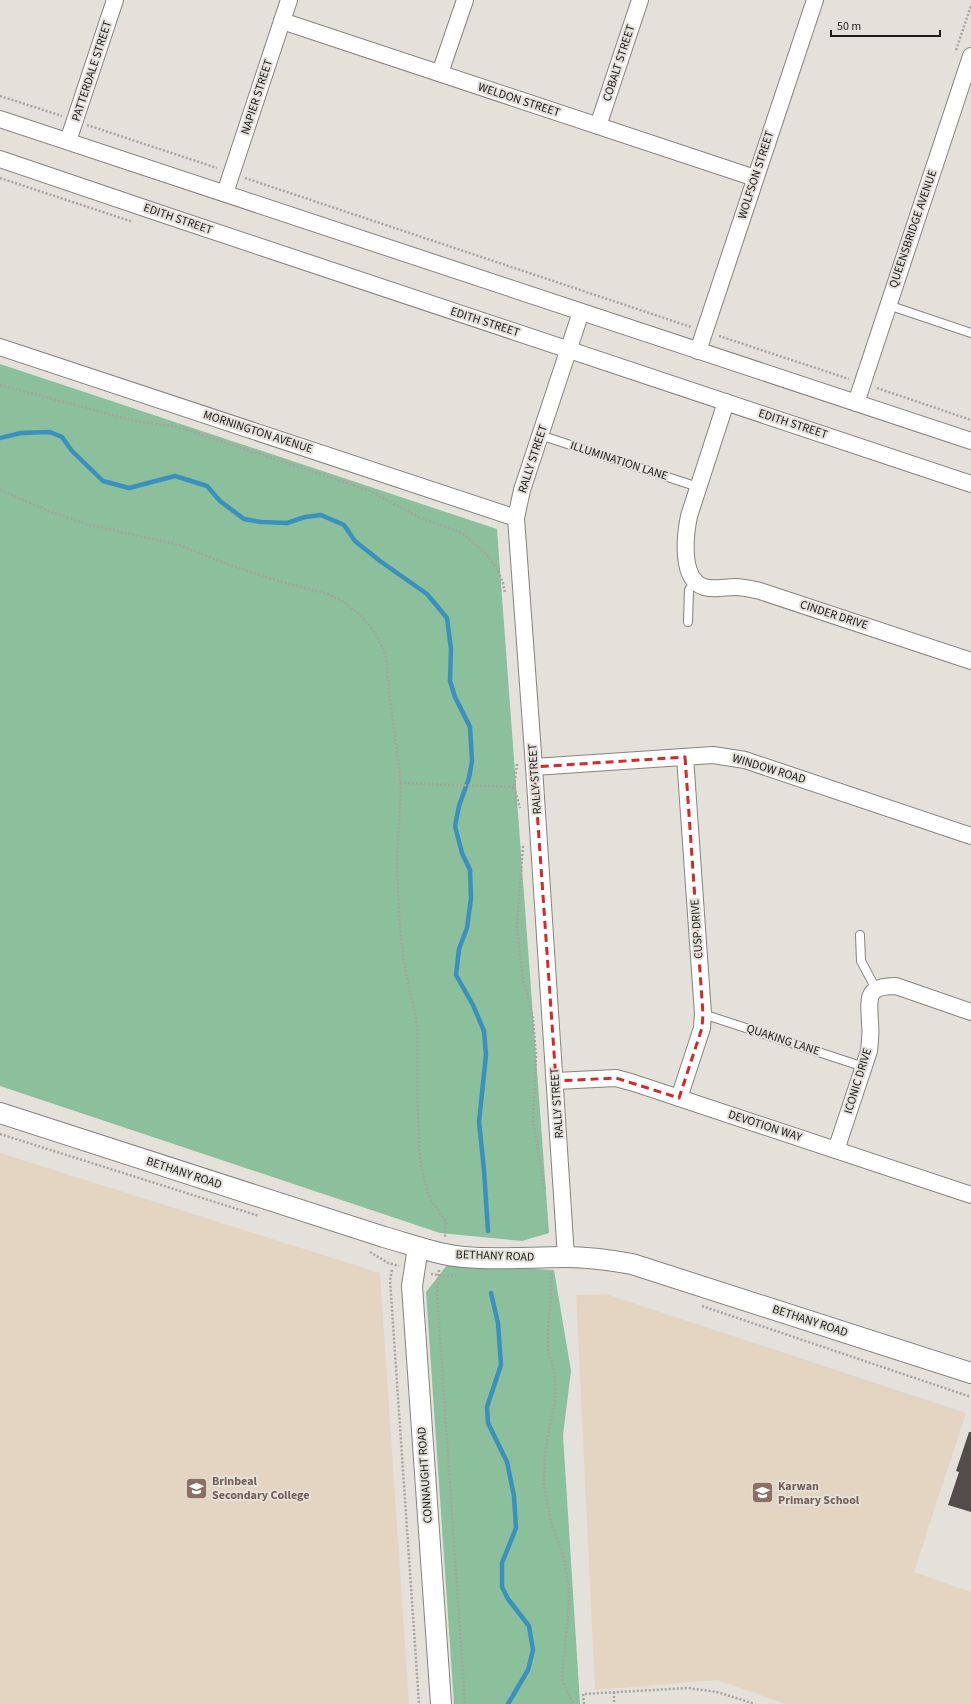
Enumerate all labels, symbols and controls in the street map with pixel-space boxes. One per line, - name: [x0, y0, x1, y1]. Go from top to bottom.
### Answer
- scale bar: [831, 12, 940, 38]
- street label: PATTERDALE STREET: [68, 18, 116, 124]
- text: 50 m: [837, 18, 861, 35]
- street label: COBALT STREET: [599, 22, 640, 104]
- street label: NAPIER STREET: [237, 57, 277, 137]
- street label: WELDON STREET: [476, 79, 563, 121]
- street label: WOLFSON STREET: [734, 128, 778, 221]
- street label: QUEENSBRIDGE AVENUE: [885, 168, 941, 290]
- street label: EDITH STREET: [141, 199, 215, 239]
- street label: EDITH STREET: [448, 303, 522, 341]
- street label: EDITH STREET: [756, 405, 830, 443]
- street label: MORNINGTON AVENUE: [201, 406, 315, 458]
- street label: RALLY STREET: [514, 422, 552, 495]
- street label: ILLUMINATION LANE: [568, 437, 670, 485]
- street label: CINDER DRIVE: [798, 596, 870, 634]
- street label: RALLY STREET: [524, 743, 546, 815]
- street label: WINDOW ROAD: [730, 750, 808, 788]
- street label: CUSP DRIVE: [686, 899, 708, 959]
- street label: QUAKING LANE: [744, 1020, 822, 1060]
- street label: ICONIC DRIVE: [840, 1046, 876, 1116]
- street label: RALLY STREET: [546, 1067, 568, 1139]
- street label: DEVOTION WAY: [726, 1106, 804, 1146]
- street label: BETHANY ROAD: [144, 1153, 224, 1193]
- street label: BETHANY ROAD: [455, 1246, 535, 1266]
- street label: BETHANY ROAD: [770, 1301, 850, 1341]
- street label: CONNAUGHT ROAD: [413, 1426, 437, 1524]
- place label: Brinbeal Secondary College: [212, 1473, 309, 1504]
- school or university icon: Brinbeal Secondary College: [184, 1475, 210, 1501]
- place label: Karwan Primary School: [778, 1478, 860, 1509]
- school or university icon: Karwan Primary School: [749, 1480, 775, 1506]

